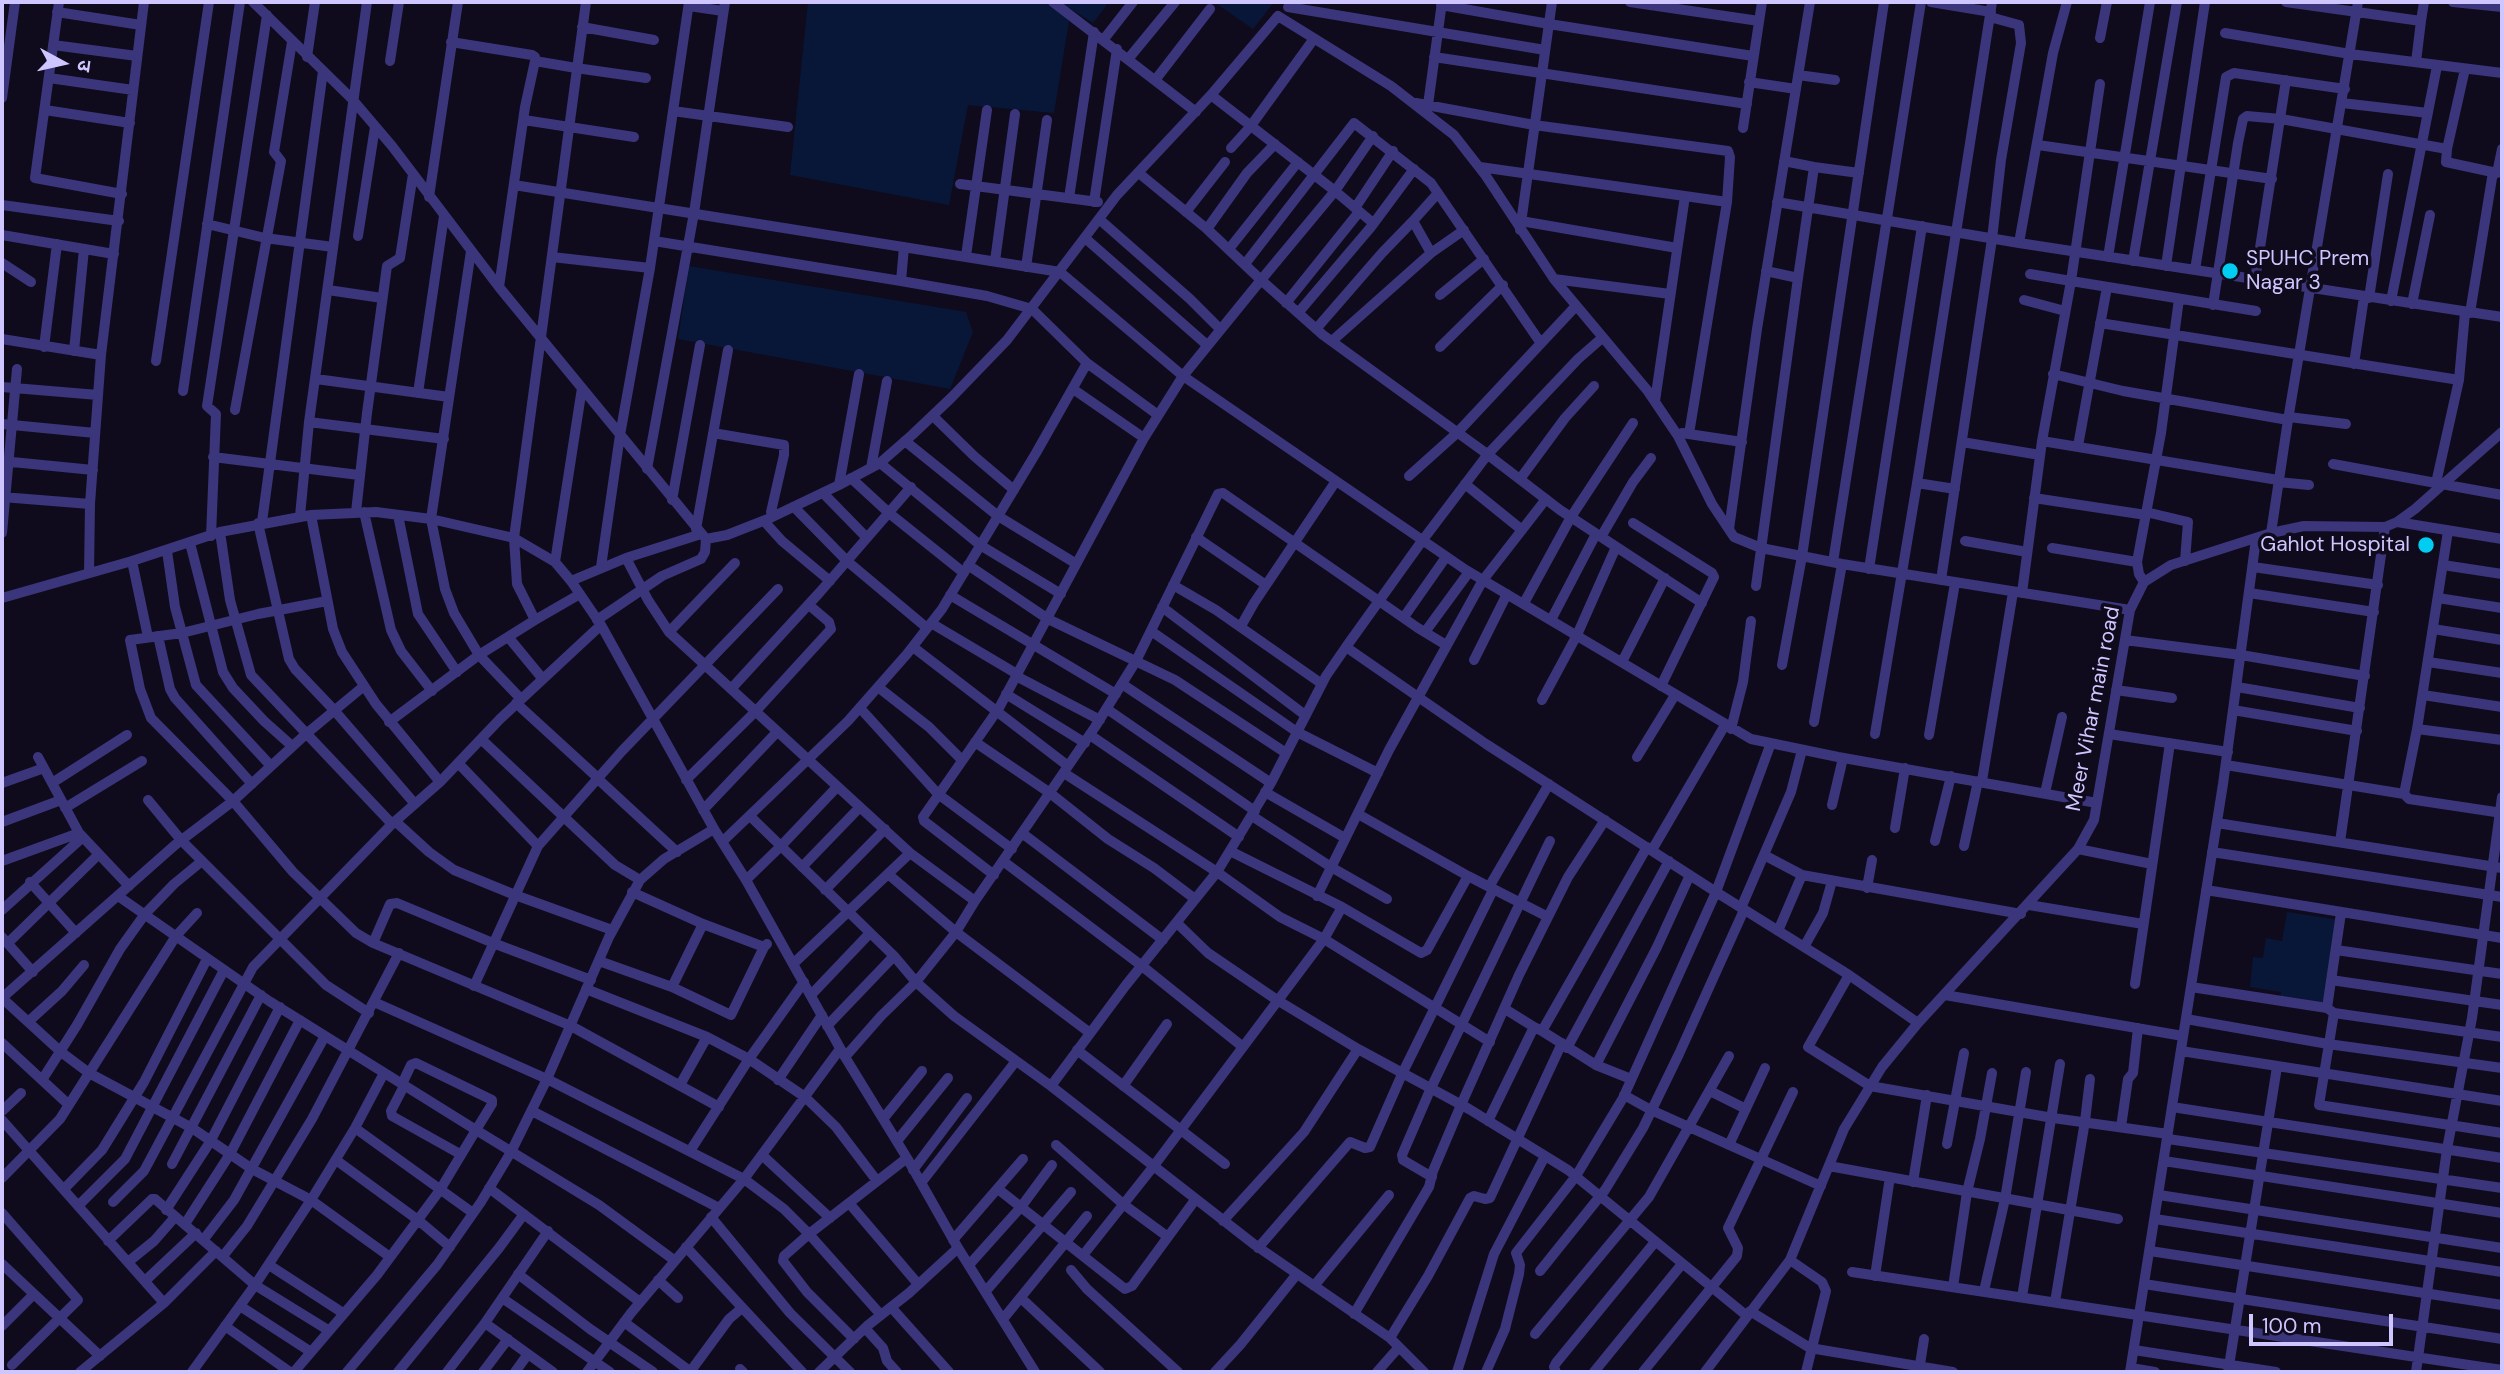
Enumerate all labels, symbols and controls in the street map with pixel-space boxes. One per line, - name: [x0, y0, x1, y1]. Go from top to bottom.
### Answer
- north arrow: [28, 28, 98, 98]
- text: उ: [71, 59, 97, 73]
- place label: SPUHC Prem Nagar 3: [2246, 246, 2369, 296]
- marker: SPUHC Prem Nagar 3: [2220, 261, 2240, 281]
- place label: Gahlot Hospital: [2260, 532, 2410, 558]
- marker: Gahlot Hospital: [2416, 535, 2436, 555]
- street label: Meer Vihar main road: [2062, 604, 2126, 814]
- scale bar: [2252, 1300, 2396, 1344]
- text: 100 m: [2262, 1312, 2322, 1340]

